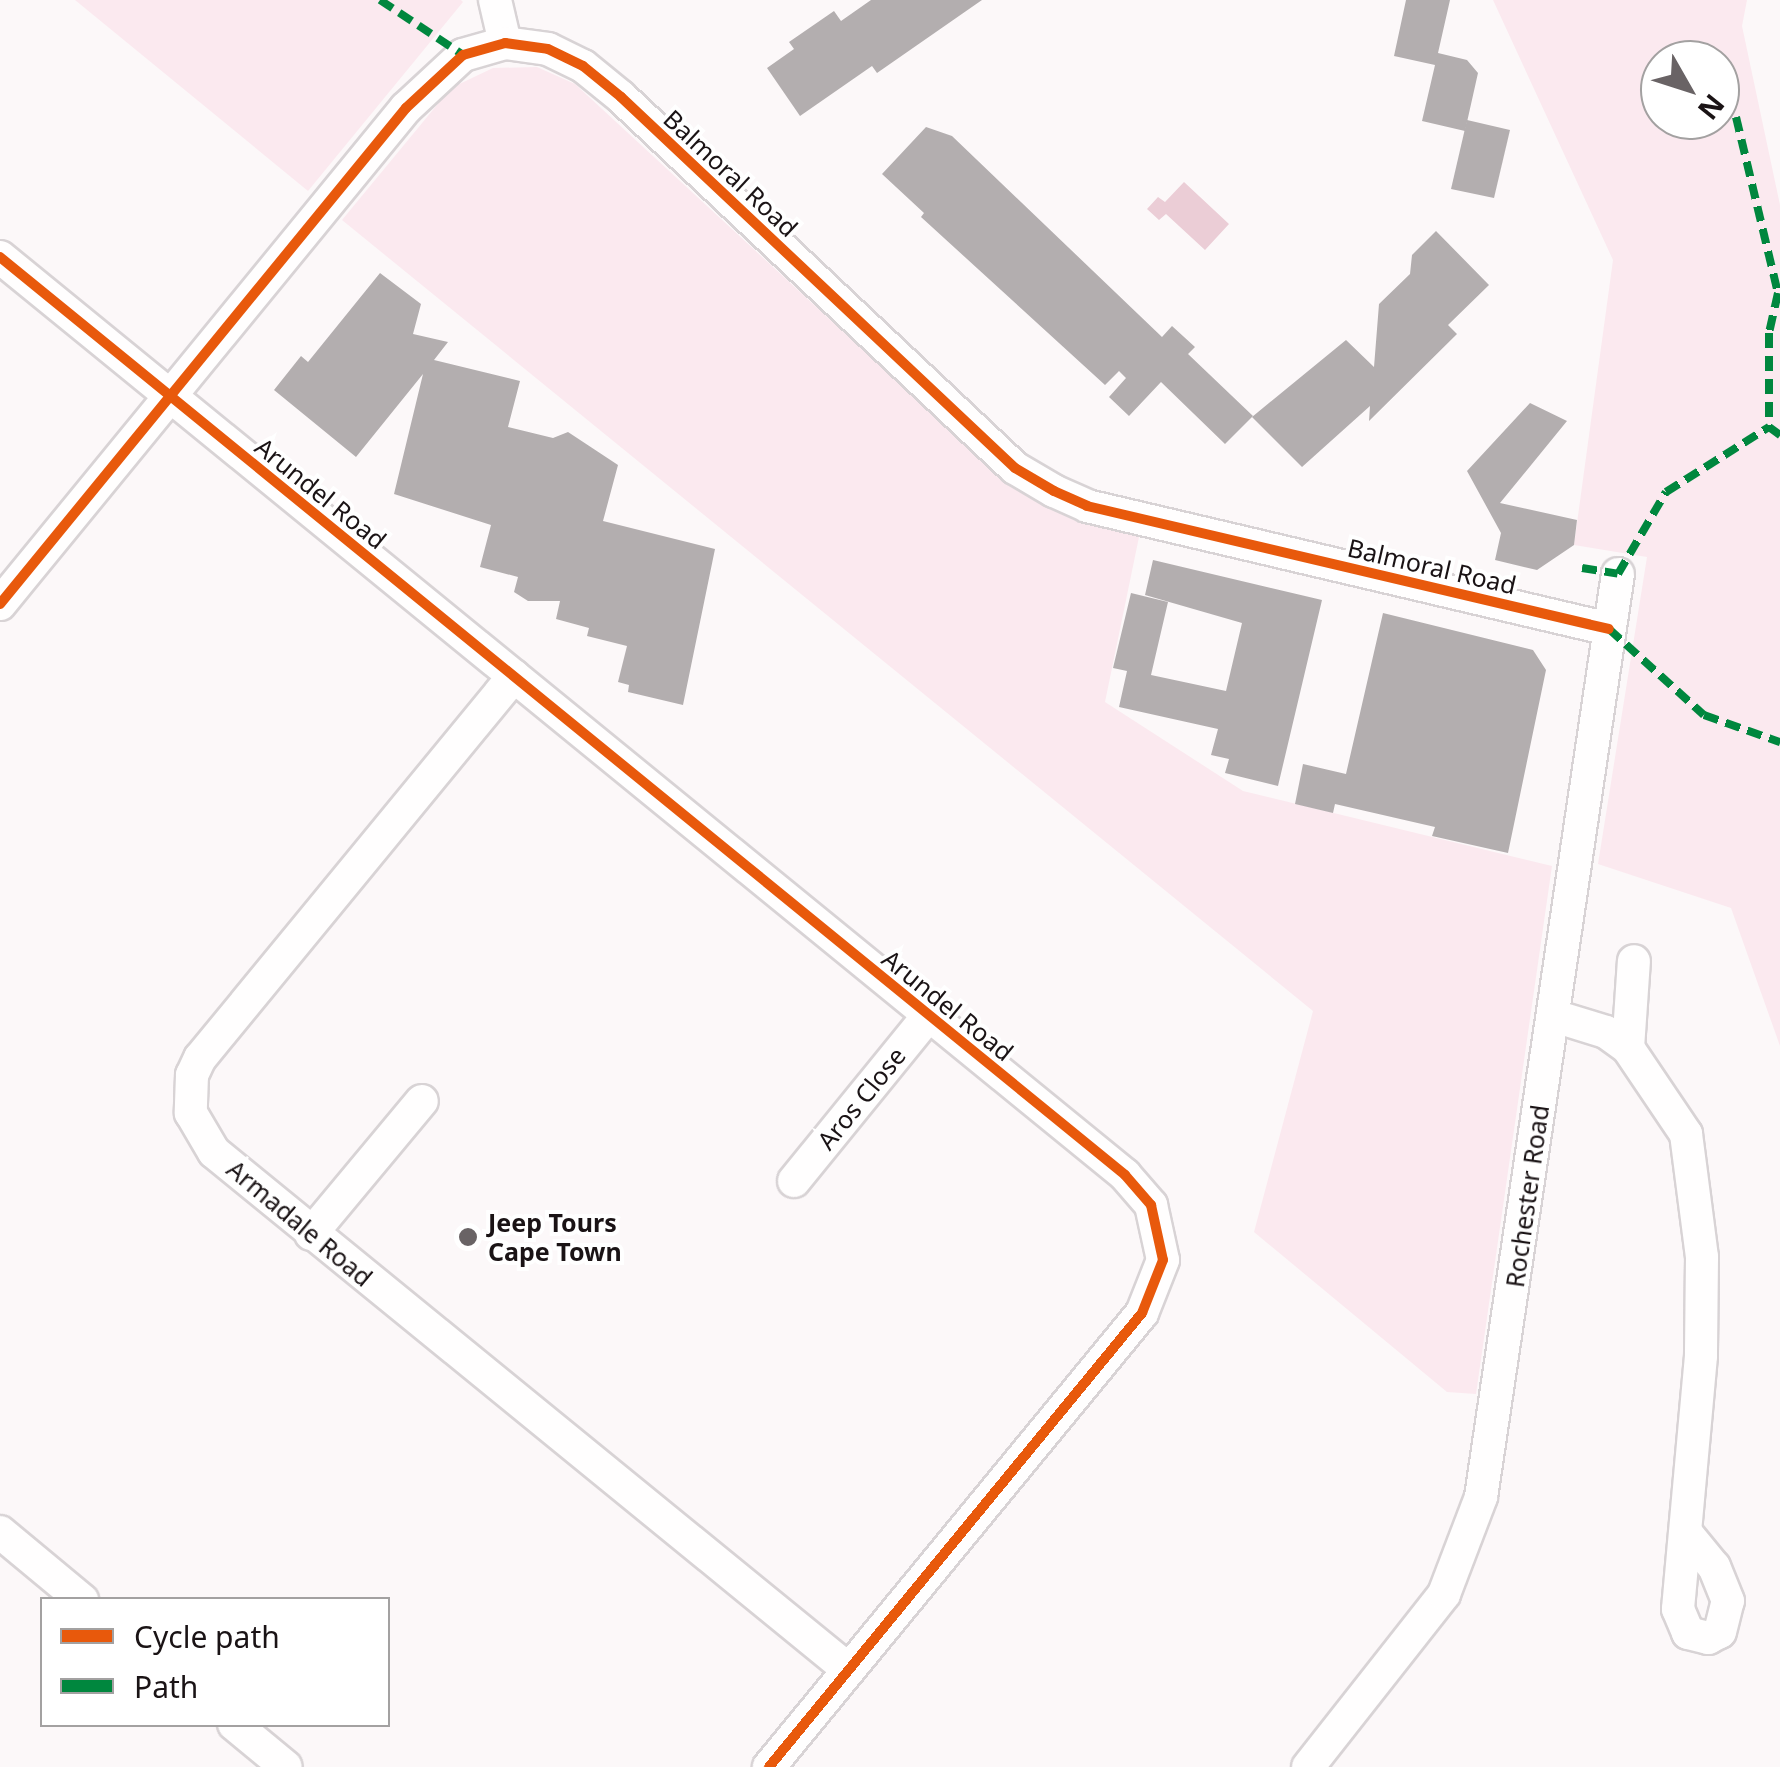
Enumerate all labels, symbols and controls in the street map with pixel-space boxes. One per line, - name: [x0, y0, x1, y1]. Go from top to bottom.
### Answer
- north arrow: [1640, 40, 1740, 140]
- text: N: [1690, 87, 1734, 128]
- street label: Balmoral Road: [658, 103, 804, 243]
- street label: Arundel Road: [250, 431, 392, 555]
- street label: Balmoral Road: [1345, 532, 1519, 600]
- street label: Arundel Road: [877, 943, 1019, 1067]
- street label: Aros Close: [811, 1041, 911, 1155]
- street label: Rochester Road: [1499, 1103, 1555, 1289]
- street label: Armadale Road: [221, 1154, 379, 1292]
- place label: Jeep Tours Cape Town: [488, 1208, 622, 1267]
- marker: Jeep Tours Cape Town: [457, 1226, 479, 1248]
- legend: [40, 1597, 390, 1727]
- text: Cycle path: [134, 1616, 280, 1657]
- text: Path: [134, 1666, 198, 1707]

